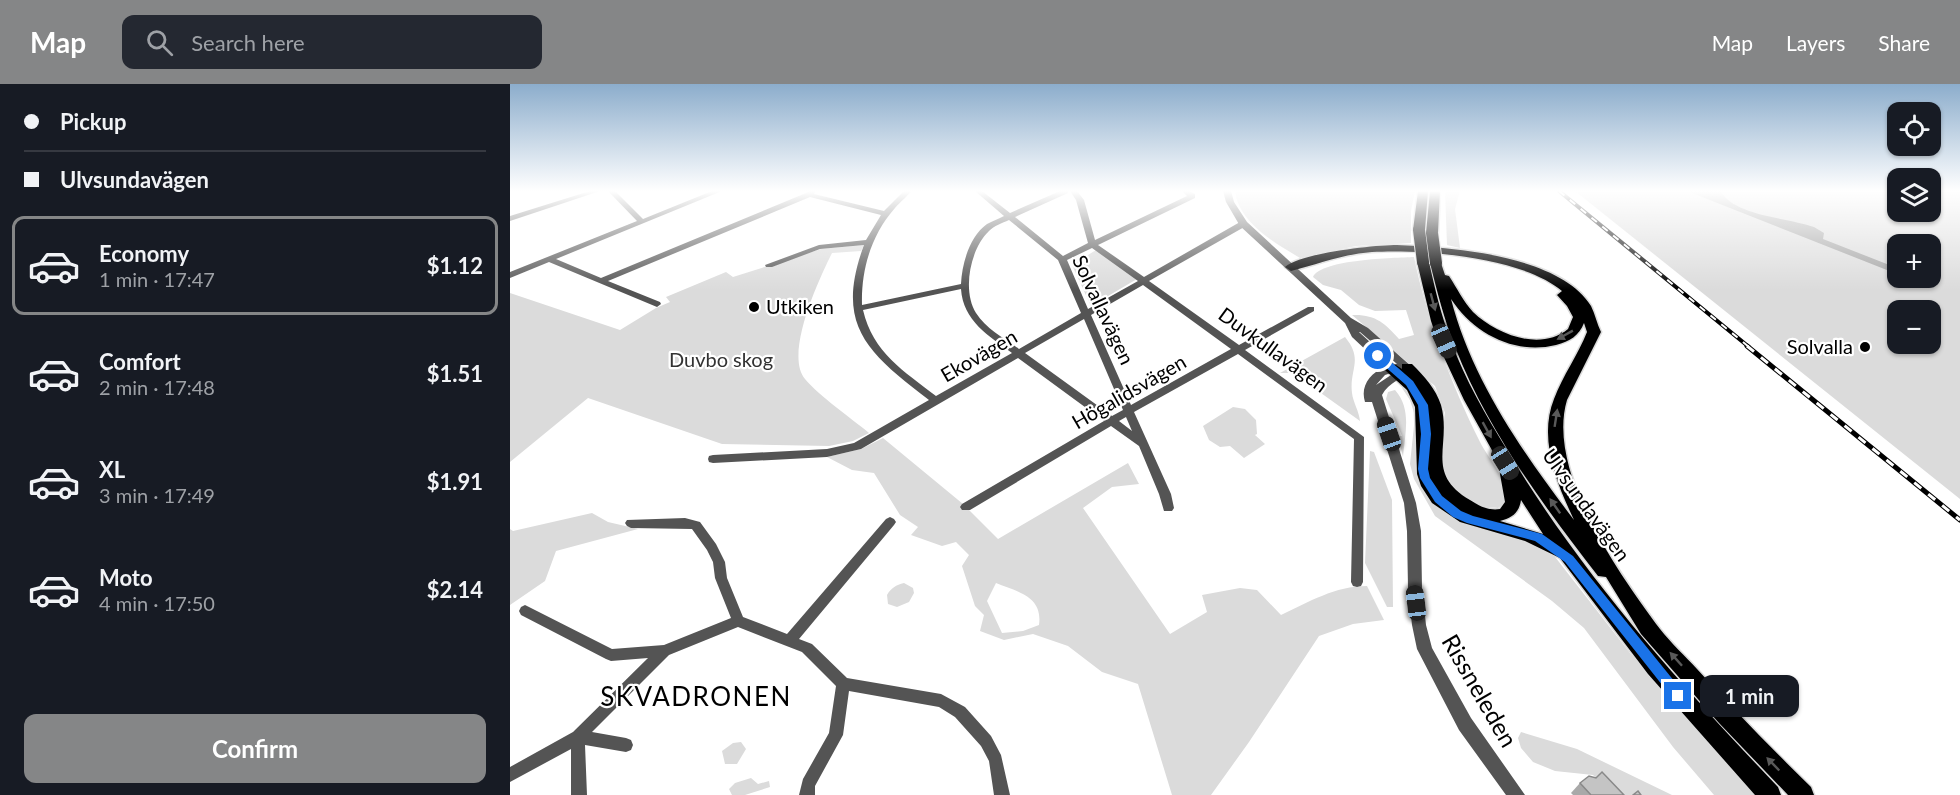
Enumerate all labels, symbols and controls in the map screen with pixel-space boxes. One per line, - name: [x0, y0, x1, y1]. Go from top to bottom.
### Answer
- search box: [122, 15, 542, 69]
- text: Map: [30, 25, 86, 59]
- icon: search: [143, 26, 176, 59]
- text: Search here: [191, 29, 305, 56]
- text: Map: [1712, 30, 1753, 55]
- text: Layers: [1786, 30, 1845, 55]
- text: Share: [1878, 30, 1930, 55]
- map controls: [1887, 102, 1941, 354]
- button: locate: [1887, 102, 1941, 156]
- text: Pickup: [60, 108, 126, 135]
- text: Ulvsundavägen: [60, 166, 209, 193]
- button: layers: [1887, 168, 1941, 222]
- button: +: [1887, 234, 1941, 288]
- icon: car: [27, 239, 81, 293]
- text: Economy: [99, 240, 189, 267]
- street label: Solvallavägen: [1068, 251, 1140, 368]
- text: $1.12: [427, 252, 483, 279]
- text: 1 min · 17:47: [99, 267, 215, 291]
- one-way arrow: [1429, 293, 1438, 311]
- place label: Utkiken: [766, 294, 834, 318]
- marker: Utkiken: [747, 300, 761, 314]
- button: −: [1887, 300, 1941, 354]
- street label: Duvkullavägen: [1214, 302, 1333, 397]
- car: [1428, 321, 1460, 361]
- street label: Ekovägen: [936, 324, 1021, 387]
- one-way arrow: [1556, 330, 1573, 340]
- place label: Solvalla: [1787, 334, 1853, 358]
- marker: Solvalla: [1858, 340, 1872, 354]
- route start: [1364, 342, 1391, 369]
- icon: car: [27, 347, 81, 401]
- park label: Duvbo skog: [669, 347, 773, 371]
- text: Comfort: [99, 348, 181, 375]
- street label: Högalidsvägen: [1067, 349, 1190, 433]
- text: $1.51: [427, 360, 483, 387]
- text: 2 min · 17:48: [99, 375, 215, 399]
- one-way arrow: [1552, 409, 1561, 428]
- car: [1375, 414, 1403, 454]
- one-way arrow: [1482, 421, 1492, 438]
- car: [1488, 443, 1522, 483]
- street label: Ulvsundavägen: [1538, 443, 1636, 565]
- icon: car: [27, 455, 81, 509]
- text: XL: [99, 456, 125, 483]
- text: $1.91: [427, 468, 483, 495]
- text: 3 min · 17:49: [99, 483, 215, 507]
- one-way arrow: [1550, 498, 1561, 514]
- icon: car: [27, 563, 81, 617]
- text: Moto: [99, 564, 153, 591]
- text: $2.14: [427, 576, 483, 603]
- car: [1405, 584, 1427, 622]
- text: 4 min · 17:50: [99, 591, 215, 615]
- street label: Rissneleden: [1436, 629, 1524, 752]
- one-way arrow: [1670, 652, 1683, 667]
- callout: 1 min: [1699, 675, 1798, 717]
- district label: SKVADRONEN: [600, 680, 792, 712]
- route end: [1664, 682, 1691, 709]
- text: 1 min: [1725, 684, 1774, 708]
- button: Confirm: [24, 714, 486, 783]
- one-way arrow: [1766, 757, 1780, 772]

